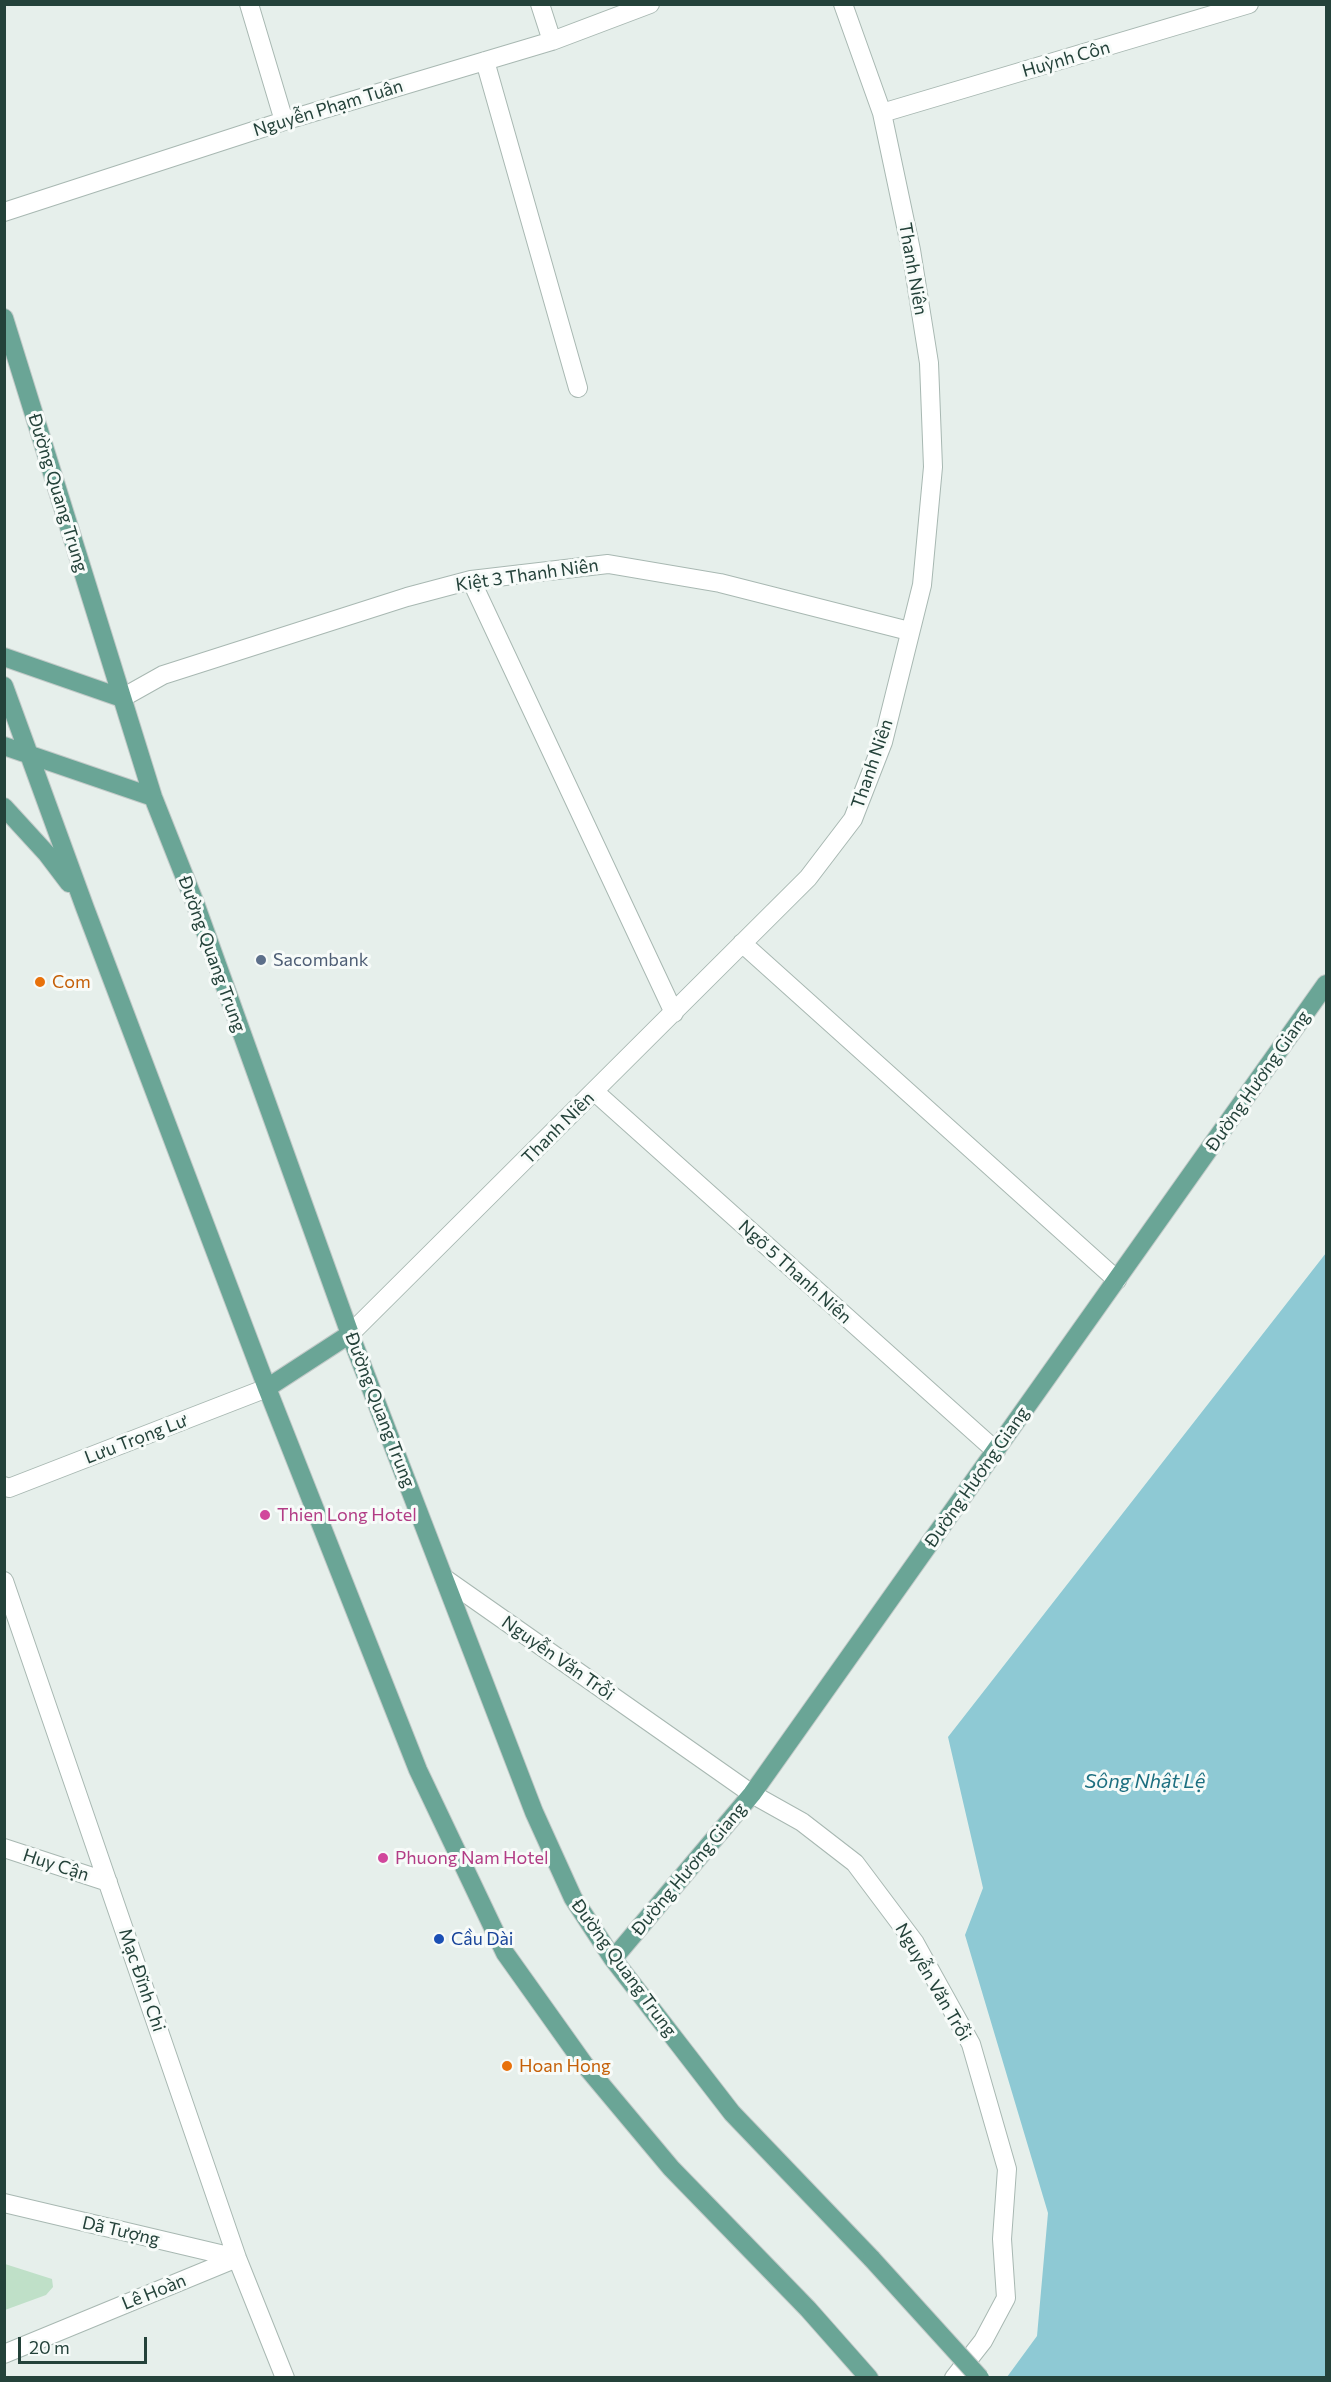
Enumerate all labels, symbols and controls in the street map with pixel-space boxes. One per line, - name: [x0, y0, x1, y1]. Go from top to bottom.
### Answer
- street label: Huỳnh Côn: [1020, 36, 1112, 82]
- street label: Nguyễn Phạm Tuân: [251, 75, 405, 141]
- street label: Thanh Niên: [894, 221, 932, 317]
- street label: Đường Quang Trung: [24, 411, 92, 575]
- street label: Kiệt 3 Thanh Niên: [454, 554, 600, 596]
- street label: Thanh Niên: [847, 716, 897, 812]
- street label: Đường Quang Trung: [174, 873, 250, 1035]
- place label: Sacombank: [273, 949, 368, 971]
- marker: Sacombank: [254, 953, 268, 967]
- place label: Com: [52, 971, 91, 993]
- marker: Com: [33, 975, 47, 989]
- street label: Đường Hương Giang: [1201, 1007, 1315, 1155]
- street label: Thanh Niên: [517, 1087, 599, 1169]
- street label: Ngõ 5 Thanh Niên: [734, 1216, 856, 1328]
- street label: Đường Quang Trung: [340, 1329, 420, 1491]
- street label: Đường Hương Giang: [920, 1403, 1034, 1551]
- street label: Lưu Trọng Lư: [82, 1410, 190, 1468]
- place label: Thien Long Hotel: [277, 1504, 417, 1526]
- marker: Thien Long Hotel: [258, 1508, 272, 1522]
- street label: Nguyễn Văn Trỗi: [498, 1611, 618, 1705]
- water label: Sông Nhật Lệ: [1085, 1769, 1205, 1793]
- street label: Đường Hương Giang: [627, 1798, 751, 1940]
- street label: Huy Cận: [20, 1844, 92, 1886]
- place label: Phuong Nam Hotel: [395, 1847, 549, 1869]
- marker: Phuong Nam Hotel: [376, 1851, 390, 1865]
- street label: Đường Quang Trung: [567, 1895, 681, 2041]
- street label: Nguyễn Văn Trỗi: [891, 1919, 975, 2045]
- street label: Mạc Đĩnh Chi: [114, 1925, 170, 2035]
- place label: Cầu Dài: [451, 1928, 513, 1950]
- marker: Cầu Dài: [432, 1932, 446, 1946]
- place label: Hoan Hong: [519, 2055, 611, 2077]
- marker: Hoan Hong: [500, 2059, 514, 2073]
- street label: Dã Tượng: [80, 2212, 162, 2250]
- street label: Lê Hoàn: [119, 2269, 189, 2315]
- scale bar: [21, 2325, 150, 2363]
- text: 20 m: [29, 2336, 70, 2358]

